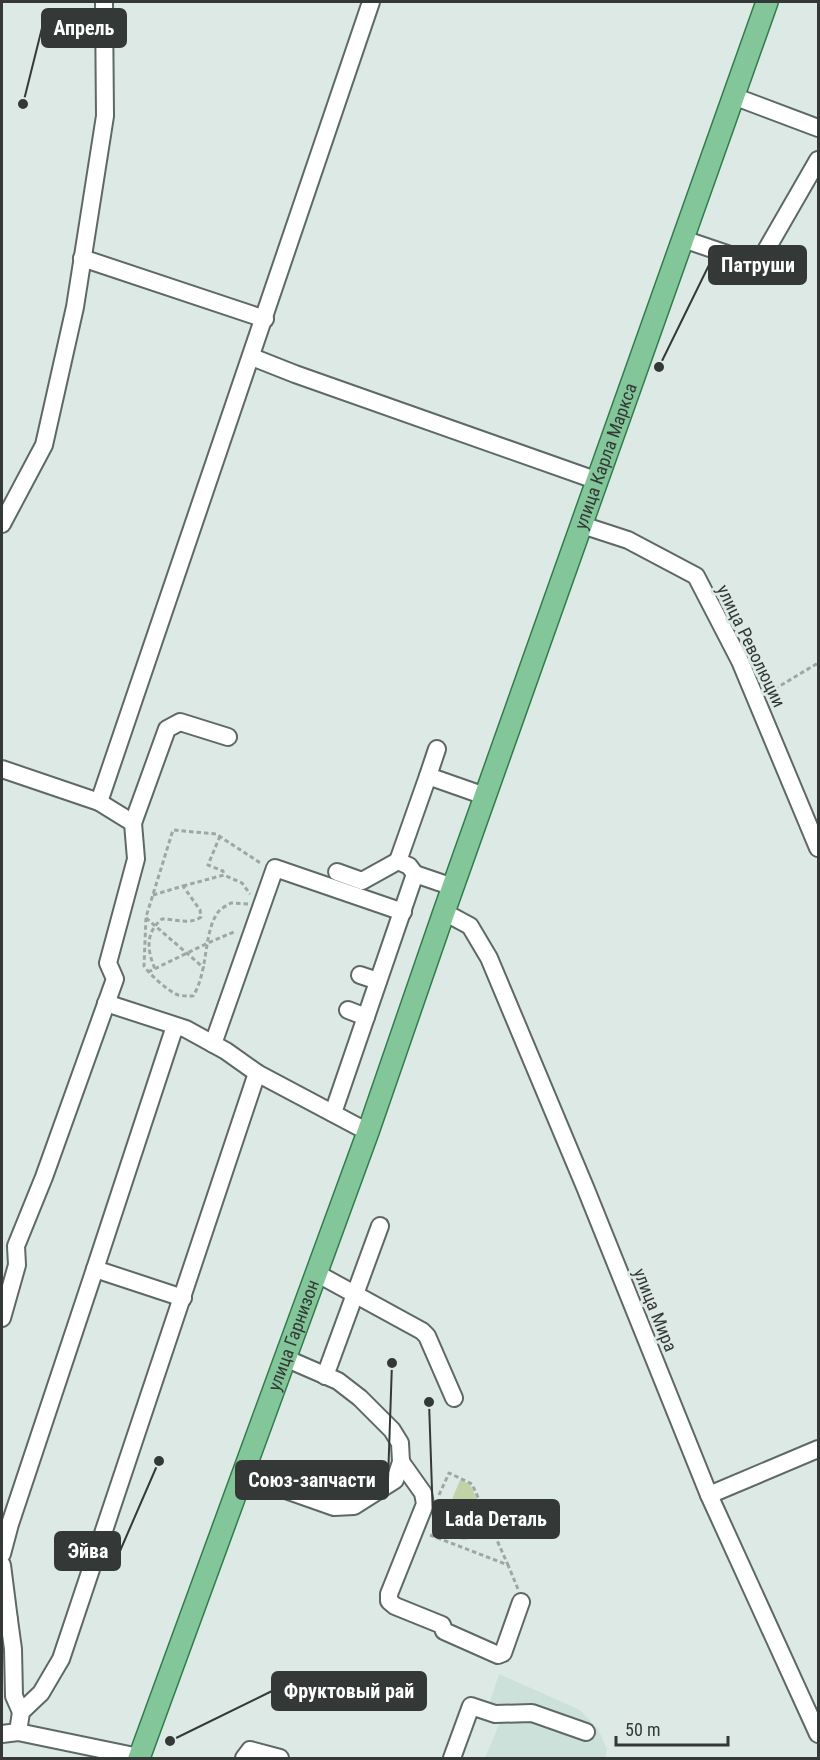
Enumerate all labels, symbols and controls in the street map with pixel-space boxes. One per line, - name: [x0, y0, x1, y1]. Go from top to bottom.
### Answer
- callout: Апрель: [42, 9, 126, 47]
- text: Апрель: [54, 16, 115, 40]
- callout: Патруши: [709, 246, 806, 284]
- text: Патруши: [721, 253, 795, 277]
- street label: улица Карла Маркса: [570, 380, 641, 532]
- street label: улица Революции: [713, 581, 790, 710]
- street label: улица Мира: [629, 1265, 682, 1355]
- street label: улица Гарнизон: [263, 1277, 323, 1394]
- callout: Союз-запчасти: [236, 1461, 388, 1499]
- text: Союз-запчасти: [248, 1468, 376, 1492]
- callout: Lada Dеталь: [433, 1500, 559, 1538]
- text: Lada Dеталь: [445, 1507, 547, 1531]
- callout: Эйва: [55, 1532, 120, 1570]
- text: Эйва: [68, 1539, 108, 1563]
- callout: Фруктовый рай: [272, 1672, 426, 1710]
- text: Фруктовый рай: [284, 1679, 414, 1703]
- scale bar: [616, 1709, 728, 1747]
- text: 50 m: [625, 1719, 660, 1740]

